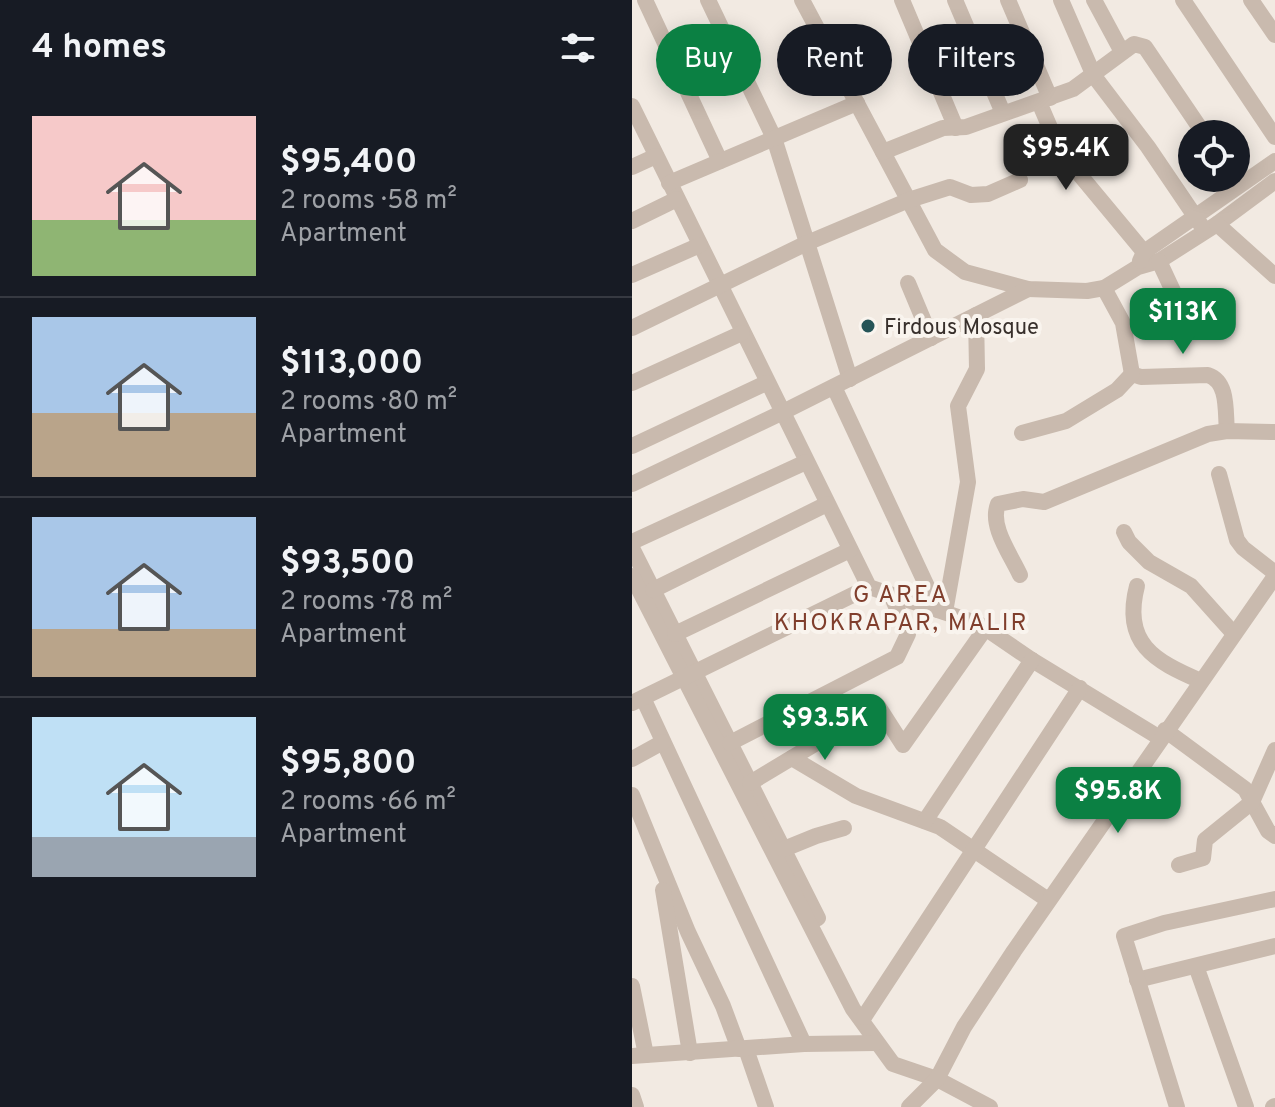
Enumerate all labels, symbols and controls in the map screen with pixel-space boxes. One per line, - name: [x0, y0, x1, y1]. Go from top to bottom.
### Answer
- chip: Buy: [656, 24, 761, 96]
- chip: Rent: [777, 24, 892, 96]
- chip: Filters: [908, 24, 1044, 96]
- icon: filters: [556, 26, 600, 70]
- text: 4 homes: [32, 27, 167, 70]
- map controls: [1178, 120, 1250, 192]
- button: locate: [1178, 120, 1250, 192]
- pin: $95.4K: [1001, 124, 1131, 192]
- text: $95.4K: [1022, 133, 1111, 166]
- text: $95,400: [280, 142, 417, 185]
- icon: home: [96, 148, 192, 244]
- text: 2 rooms · 58 m²: [280, 185, 457, 218]
- text: Apartment: [280, 218, 407, 251]
- pin: $113K: [1127, 288, 1239, 356]
- text: $113K: [1148, 297, 1218, 330]
- place label: Firdous Mosque: [884, 315, 1039, 342]
- marker: Firdous Mosque: [859, 317, 877, 335]
- text: $113,000: [280, 343, 423, 386]
- icon: home: [96, 349, 192, 445]
- text: 2 rooms · 80 m²: [280, 386, 457, 419]
- text: Apartment: [280, 419, 407, 452]
- text: $93,500: [280, 543, 415, 586]
- icon: home: [96, 549, 192, 645]
- district label: G AREA KHOKRAPAR, MALIR: [774, 581, 1028, 639]
- text: 2 rooms · 78 m²: [280, 586, 452, 619]
- text: Apartment: [280, 619, 407, 652]
- pin: $93.5K: [760, 694, 890, 762]
- text: $93.5K: [781, 703, 869, 736]
- text: $95,800: [280, 743, 416, 786]
- icon: home: [96, 749, 192, 845]
- pin: $95.8K: [1053, 767, 1183, 835]
- text: $95.8K: [1074, 776, 1162, 809]
- text: 2 rooms · 66 m²: [280, 786, 456, 819]
- text: Apartment: [280, 819, 407, 852]

